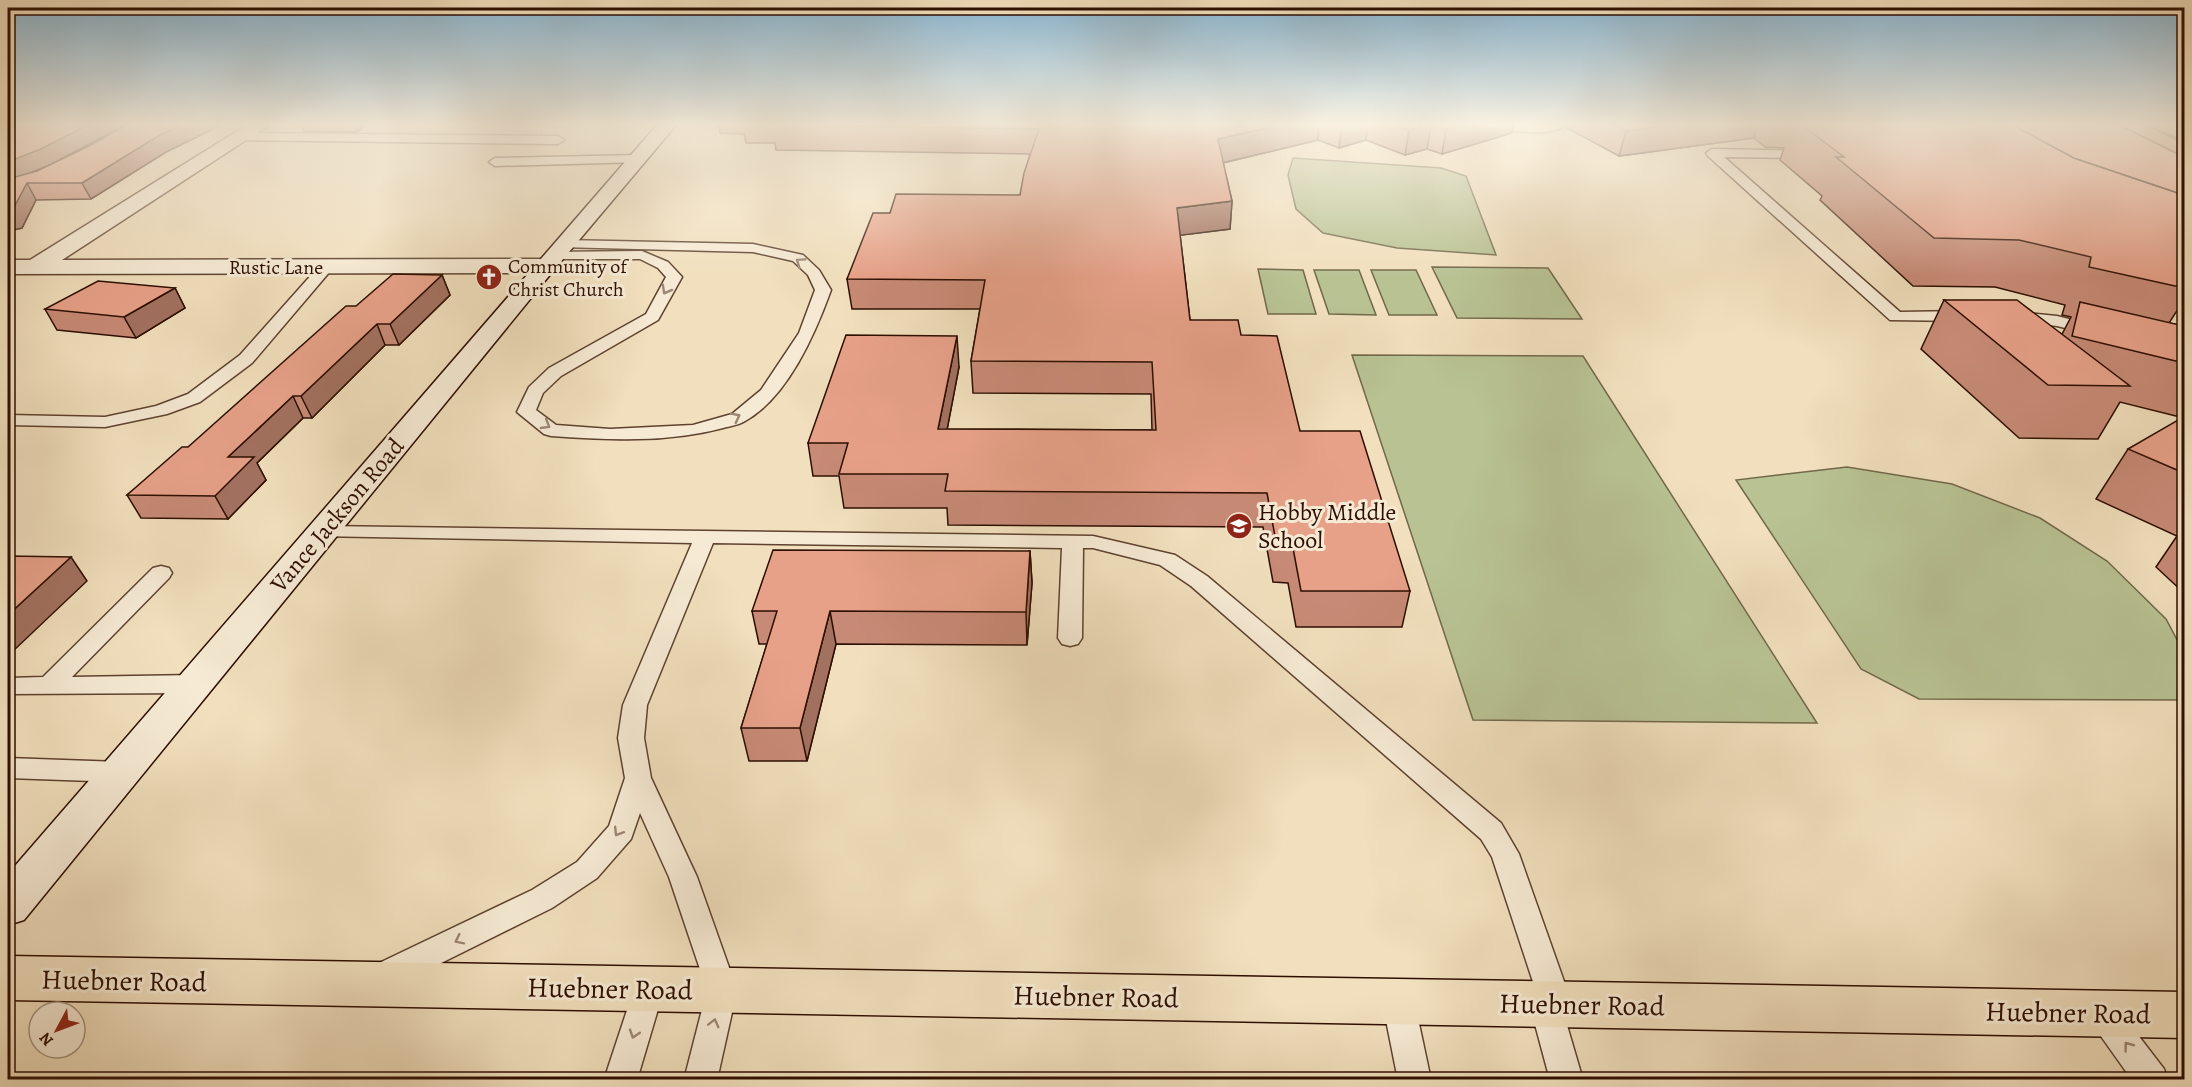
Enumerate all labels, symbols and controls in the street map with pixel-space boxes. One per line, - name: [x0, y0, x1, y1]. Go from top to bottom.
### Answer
- place label: Community of Christ Church: [508, 253, 630, 303]
- street label: Rustic Lane: [229, 254, 323, 281]
- one-way arrow: [796, 258, 807, 269]
- church icon: Community of Christ Church: [474, 262, 504, 292]
- one-way arrow: [662, 284, 673, 295]
- one-way arrow: [730, 412, 741, 424]
- one-way arrow: [539, 418, 550, 429]
- street label: Vance Jackson Road: [262, 431, 411, 600]
- place label: Hobby Middle School: [1258, 496, 1396, 556]
- school or university icon: Hobby Middle School: [1224, 511, 1254, 541]
- one-way arrow: [613, 826, 625, 836]
- one-way arrow: [454, 932, 465, 944]
- street label: Huebner Road: [41, 961, 208, 1001]
- street label: Huebner Road: [527, 969, 694, 1009]
- street label: Huebner Road: [1013, 977, 1180, 1017]
- street label: Huebner Road: [1499, 985, 1666, 1025]
- street label: Huebner Road: [1985, 993, 2152, 1033]
- north arrow: [27, 1000, 87, 1060]
- one-way arrow: [707, 1018, 720, 1028]
- text: N: [34, 1027, 59, 1051]
- one-way arrow: [629, 1028, 642, 1039]
- one-way arrow: [2124, 1042, 2135, 1053]

